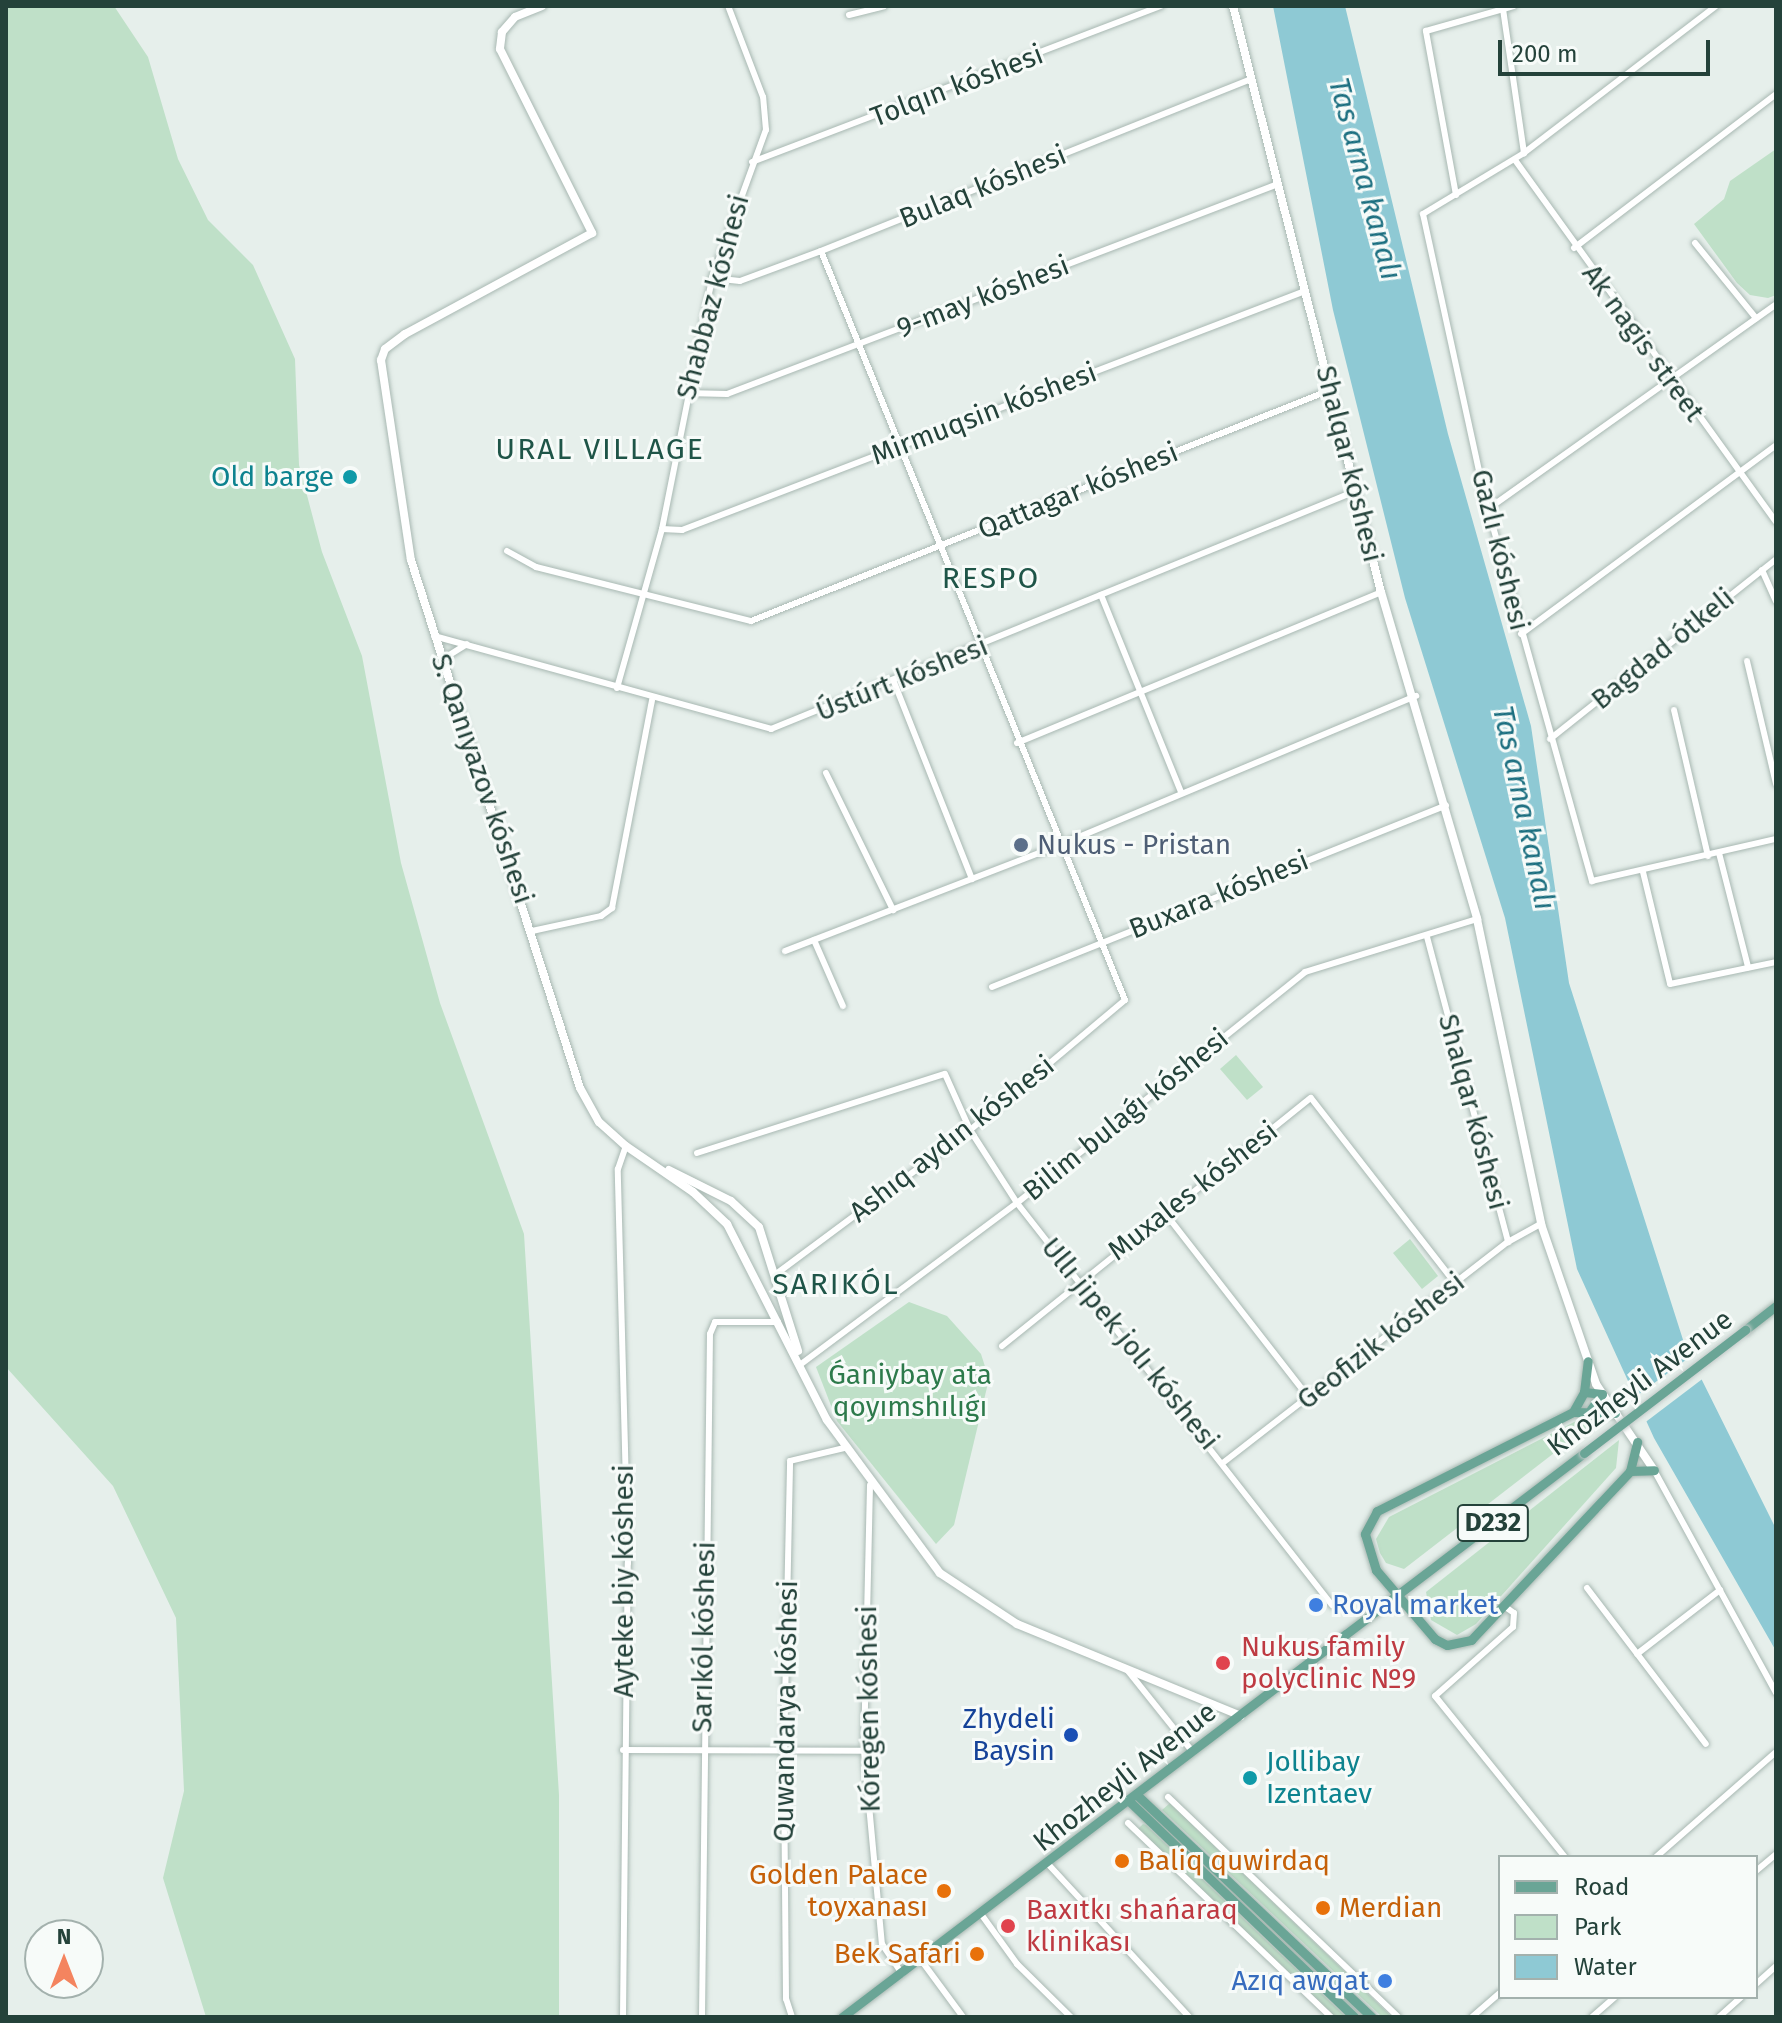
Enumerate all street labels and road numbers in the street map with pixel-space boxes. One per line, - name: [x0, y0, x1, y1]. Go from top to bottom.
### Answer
- street label: Tolqın kóshesi: [866, 38, 1048, 134]
- street label: Bulaq kóshesi: [895, 138, 1071, 236]
- street label: Shabbaz kóshesi: [669, 191, 757, 403]
- street label: 9-may kóshesi: [892, 249, 1074, 345]
- street label: Ak nagis street: [1575, 258, 1711, 428]
- street label: Mirmuqsin kóshesi: [867, 356, 1101, 472]
- street label: Shalqar kóshesi: [1308, 362, 1390, 566]
- street label: Qattagar kóshesi: [973, 436, 1183, 546]
- street label: Gazlı kóshesi: [1464, 466, 1536, 634]
- street label: Bagdad ótkeli: [1585, 581, 1741, 717]
- street label: Ústúrt kóshesi: [811, 629, 993, 729]
- street label: S. Qanıyazov kóshesi: [423, 650, 541, 908]
- street label: Buxara kóshesi: [1124, 844, 1314, 946]
- street label: Shalqar kóshesi: [1431, 1011, 1515, 1213]
- street label: Bilim bulaǵı kóshesi: [1017, 1022, 1235, 1208]
- street label: Ashıq aydın kóshesi: [843, 1049, 1061, 1229]
- street label: Muxales kóshesi: [1101, 1114, 1285, 1268]
- street label: Ullı jipek jolı kóshesi: [1034, 1231, 1226, 1457]
- street label: Geofizik kóshesi: [1291, 1265, 1471, 1417]
- street label: Khozheyli Avenue: [1541, 1302, 1739, 1464]
- street label: Ayteke biy kóshesi: [607, 1464, 641, 1698]
- road number: D232: [1455, 1501, 1531, 1545]
- street label: Sarıkól kóshesi: [686, 1541, 722, 1733]
- street label: Quwandarya kóshesi: [767, 1580, 805, 1842]
- street label: Kóregen kóshesi: [850, 1605, 888, 1813]
- street label: Khozheyli Avenue: [1027, 1695, 1223, 1859]

